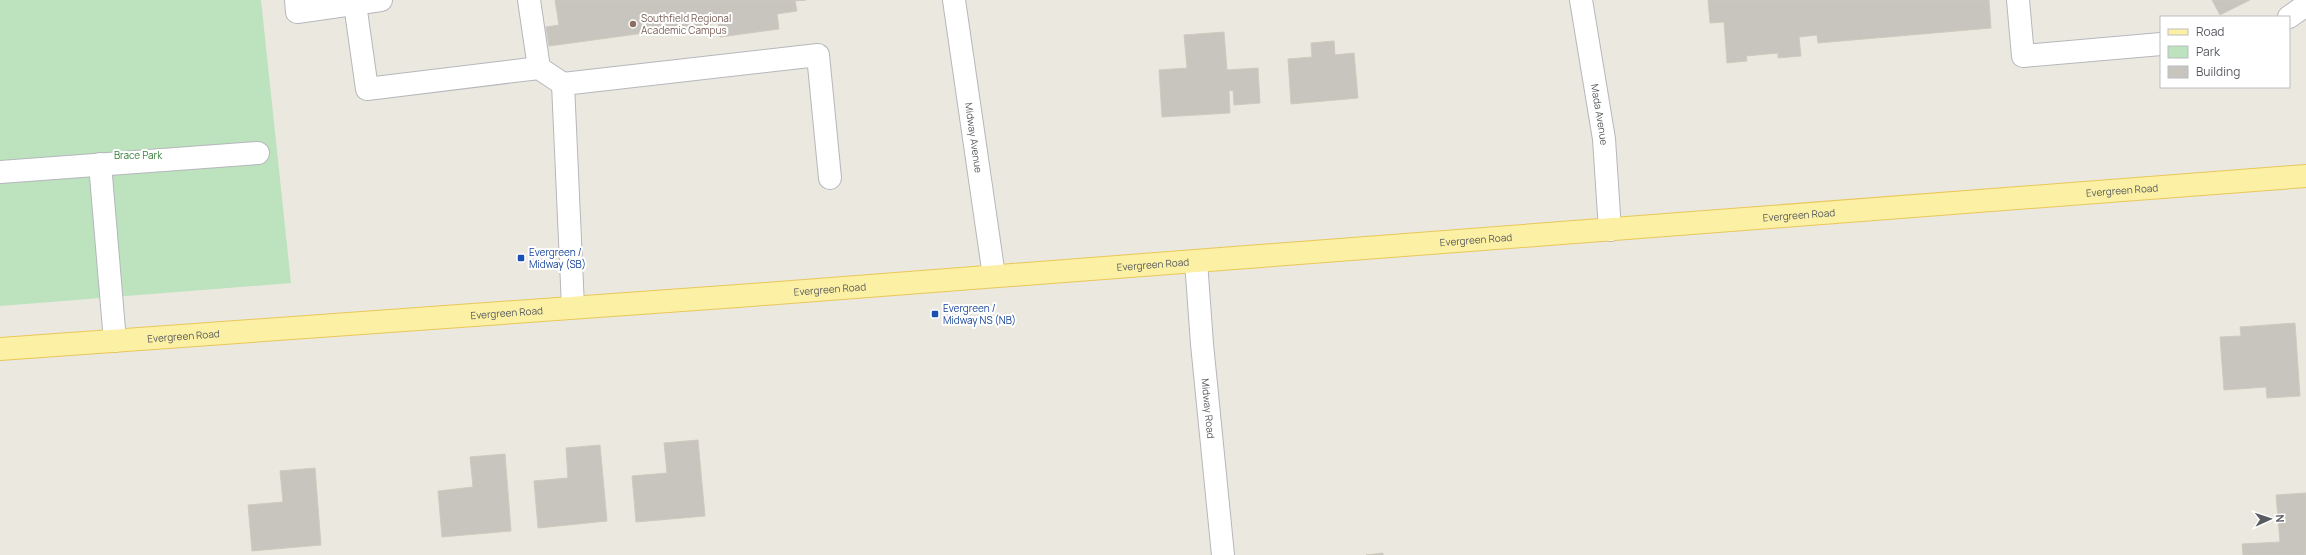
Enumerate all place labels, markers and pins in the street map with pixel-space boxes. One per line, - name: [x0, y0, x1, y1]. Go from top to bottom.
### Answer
- place label: Southfield Regional Academic Campus: [641, 11, 731, 37]
- marker: Southfield Regional Academic Campus: [628, 19, 638, 29]
- place label: Evergreen / Midway (SB): [529, 245, 586, 271]
- marker: Evergreen / Midway (SB): [516, 253, 526, 263]
- place label: Evergreen / Midway NS (NB): [943, 301, 1016, 327]
- marker: Evergreen / Midway NS (NB): [930, 309, 940, 319]

